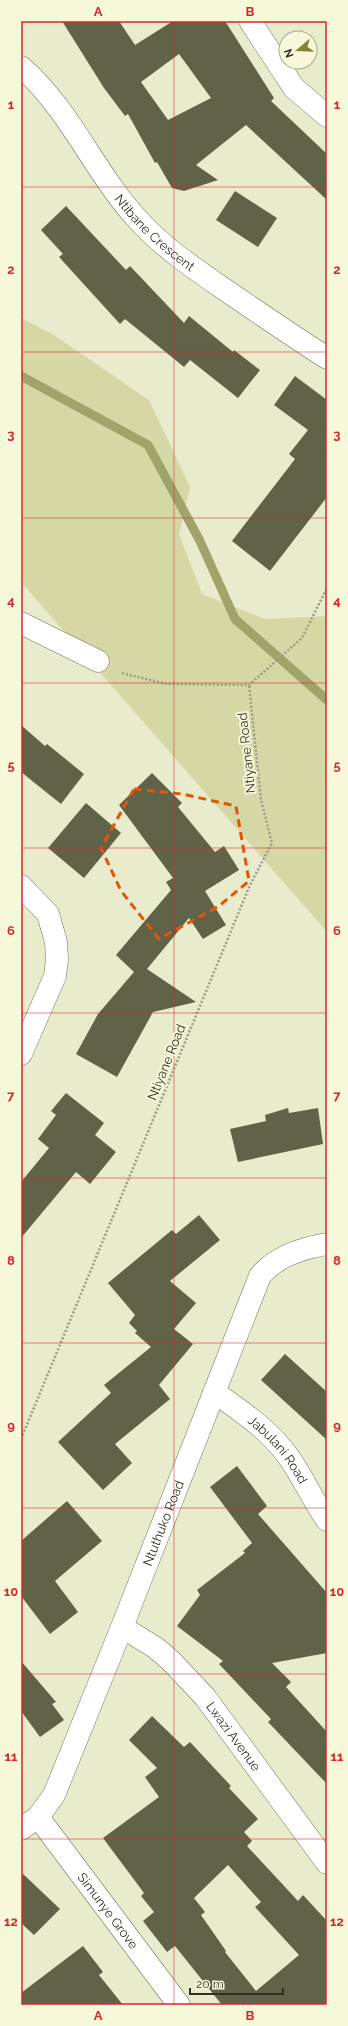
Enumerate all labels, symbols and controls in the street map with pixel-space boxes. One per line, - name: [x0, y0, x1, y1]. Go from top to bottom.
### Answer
- text: A: [94, 4, 103, 19]
- text: B: [246, 4, 255, 19]
- north arrow: [278, 30, 318, 70]
- text: N: [282, 47, 297, 59]
- text: 1: [8, 97, 15, 112]
- text: 1: [334, 97, 341, 112]
- street label: Ntibane Crescent: [112, 191, 198, 275]
- text: 2: [7, 262, 15, 277]
- text: 2: [333, 262, 341, 277]
- text: 3: [7, 427, 15, 442]
- text: 3: [333, 427, 341, 442]
- text: 4: [7, 593, 15, 608]
- text: 4: [333, 593, 341, 608]
- street label: Ntiyane Road: [235, 712, 258, 794]
- text: 5: [7, 758, 15, 773]
- text: 5: [333, 758, 341, 773]
- text: 6: [7, 923, 15, 938]
- text: 6: [333, 923, 341, 938]
- street label: Ntiyane Road: [144, 1022, 189, 1102]
- text: 7: [7, 1088, 15, 1103]
- text: 7: [333, 1088, 341, 1103]
- text: 8: [7, 1253, 15, 1268]
- text: 8: [333, 1253, 341, 1268]
- street label: Jabulani Road: [245, 1413, 310, 1486]
- text: 9: [7, 1418, 15, 1433]
- text: 9: [333, 1418, 341, 1433]
- street label: Ntuthuko Road: [140, 1478, 187, 1568]
- text: 10: [4, 1584, 18, 1599]
- text: 10: [330, 1584, 344, 1599]
- street label: Lwazi Avenue: [203, 1699, 264, 1774]
- text: 11: [5, 1749, 18, 1764]
- text: 11: [331, 1749, 344, 1764]
- street label: Simunye Grove: [74, 1870, 141, 1952]
- text: 12: [4, 1914, 18, 1929]
- text: 12: [330, 1914, 344, 1929]
- scale bar: [190, 1970, 283, 1996]
- text: 20 m: [196, 1977, 224, 1991]
- text: A: [94, 2008, 103, 2023]
- text: B: [246, 2008, 255, 2023]

